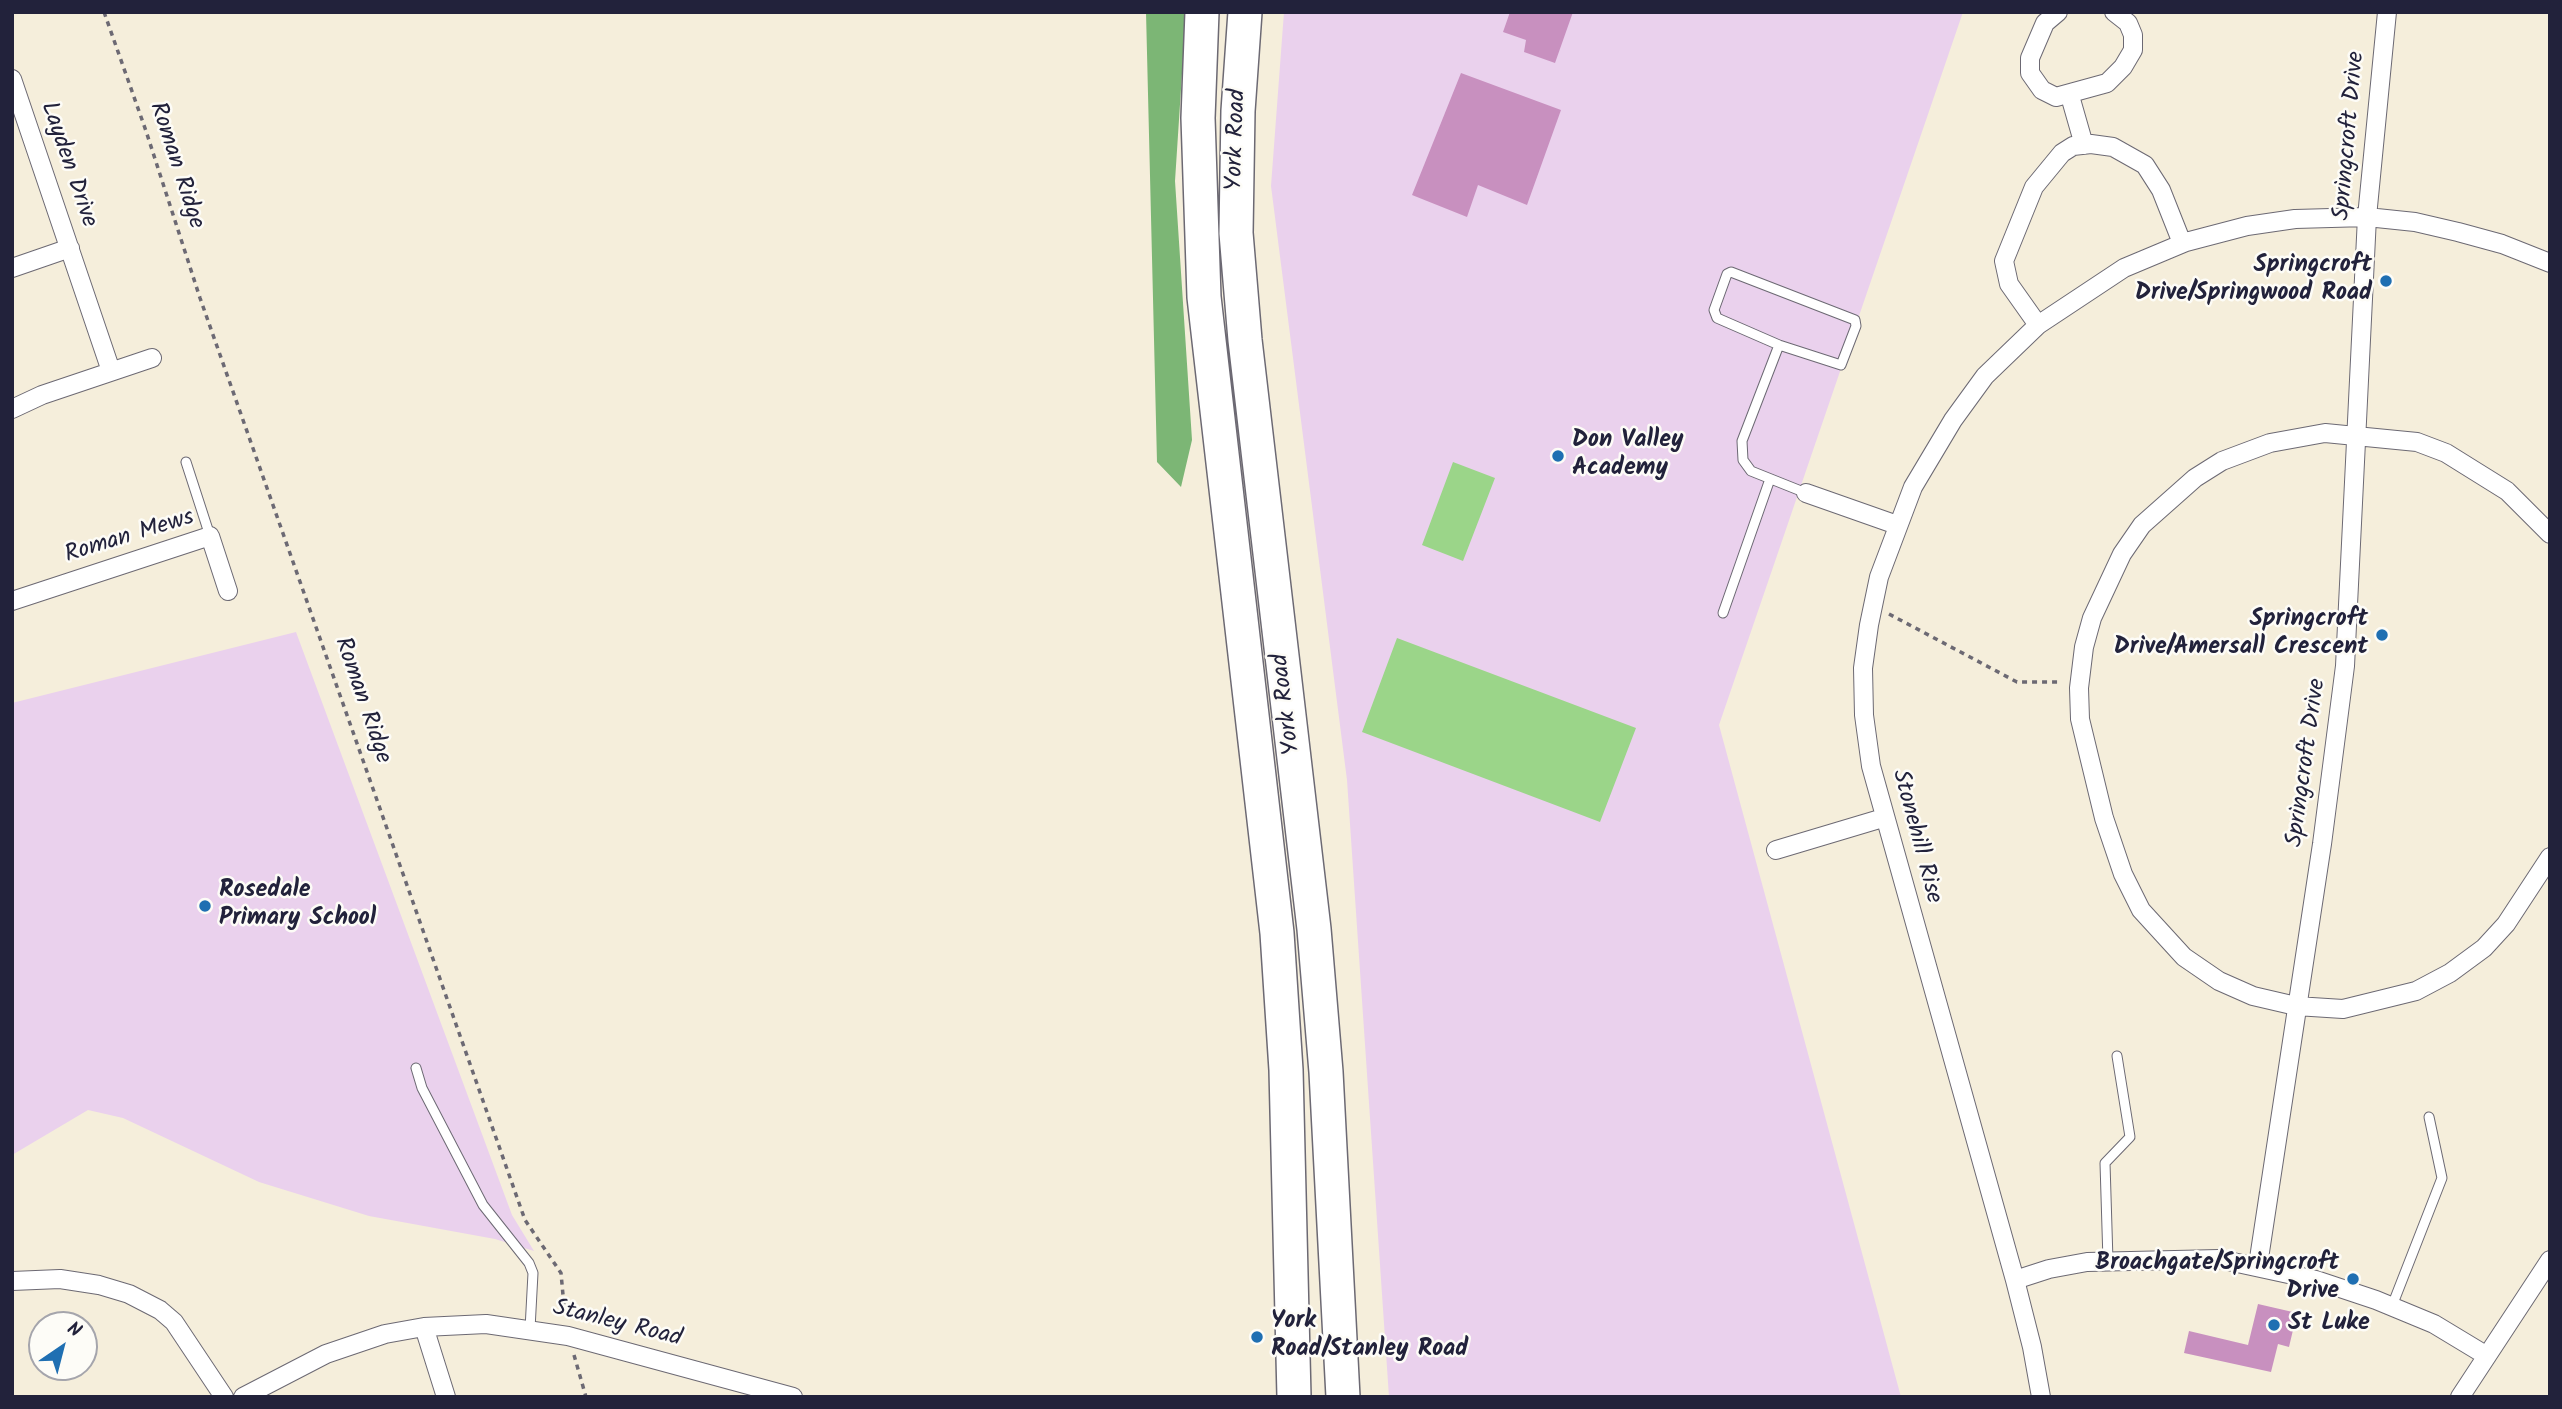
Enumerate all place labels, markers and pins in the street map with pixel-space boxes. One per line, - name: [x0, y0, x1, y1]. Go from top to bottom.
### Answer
- place label: Springcroft Drive/Springwood Road: [2135, 253, 2372, 309]
- marker: Springcroft Drive/Springwood Road: [2378, 273, 2394, 289]
- place label: Don Valley Academy: [1572, 428, 1683, 484]
- marker: Don Valley Academy: [1550, 448, 1566, 464]
- place label: Springcroft Drive/Amersall Crescent: [2114, 607, 2368, 663]
- marker: Springcroft Drive/Amersall Crescent: [2374, 627, 2390, 643]
- place label: Rosedale Primary School: [219, 878, 376, 934]
- marker: Rosedale Primary School: [197, 898, 213, 914]
- place label: Broachgate/Springcroft Drive: [2095, 1251, 2339, 1307]
- marker: Broachgate/Springcroft Drive: [2345, 1271, 2361, 1287]
- place label: York Road/Stanley Road: [1271, 1309, 1468, 1365]
- place label: St Luke: [2288, 1311, 2370, 1339]
- marker: St Luke: [2266, 1317, 2282, 1333]
- marker: York Road/Stanley Road: [1249, 1329, 1265, 1345]

